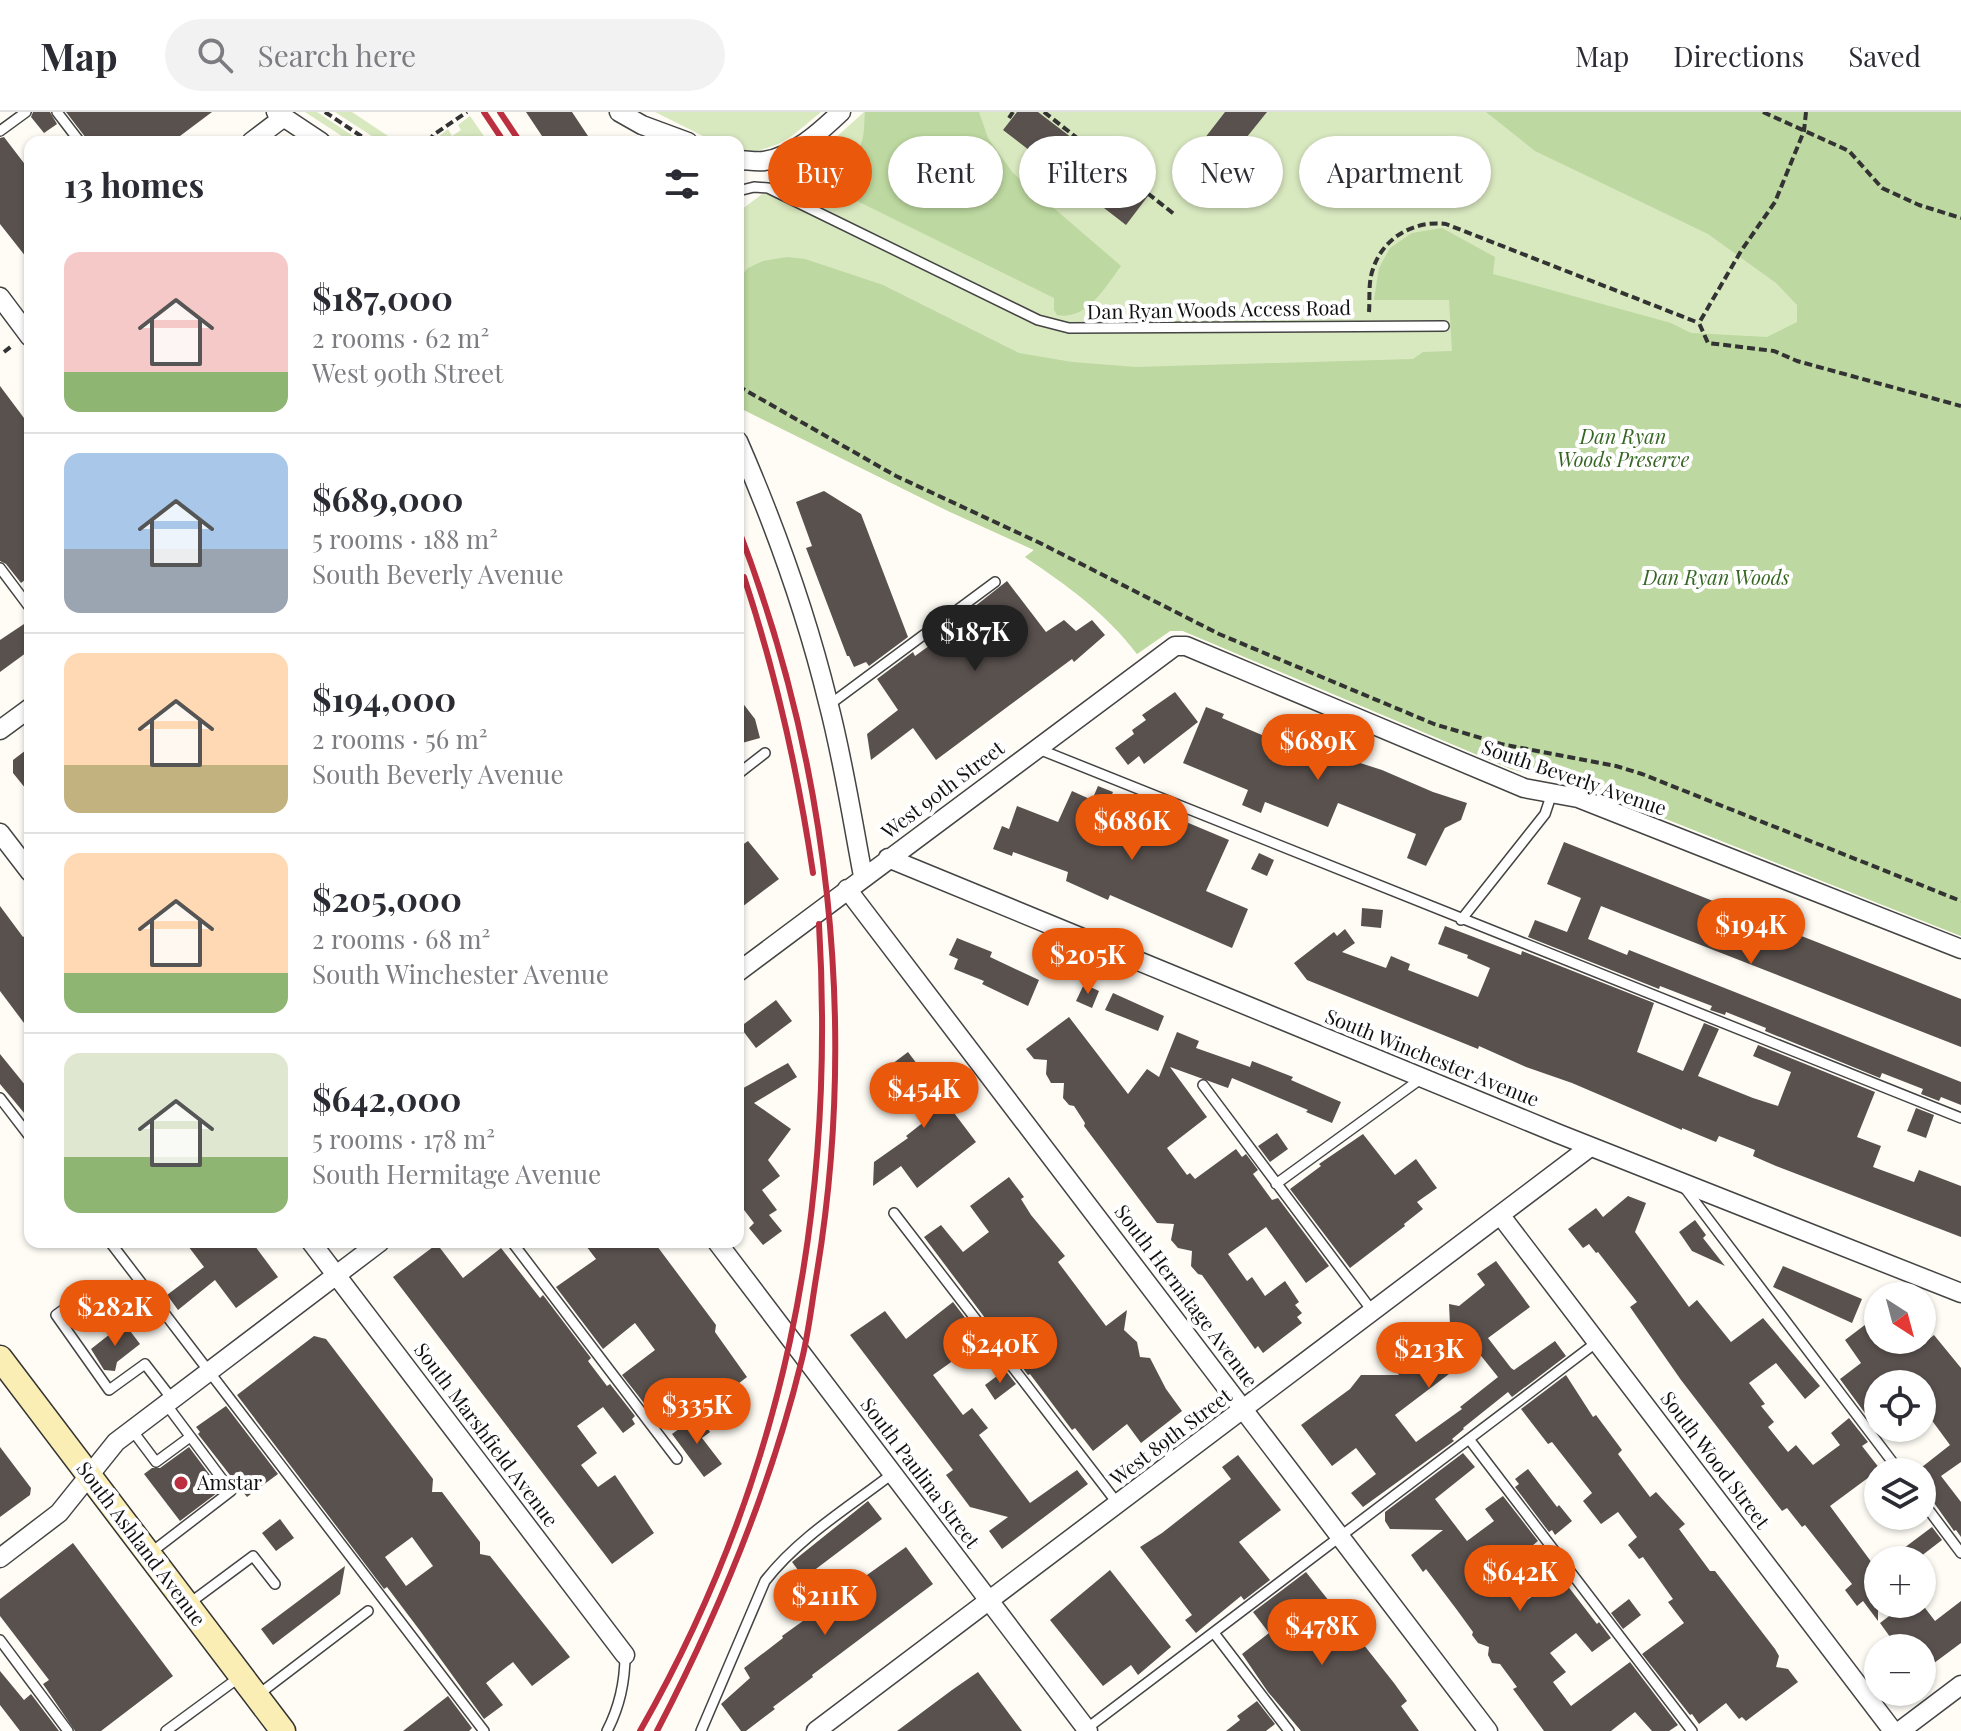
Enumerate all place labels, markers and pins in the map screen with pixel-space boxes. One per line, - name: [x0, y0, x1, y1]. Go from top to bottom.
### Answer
- pin: $187K: [919, 605, 1031, 673]
- pin: $689K: [1262, 714, 1374, 782]
- pin: $686K: [1076, 794, 1188, 862]
- pin: $194K: [1695, 898, 1807, 966]
- pin: $205K: [1032, 928, 1144, 996]
- pin: $454K: [868, 1062, 980, 1130]
- pin: $282K: [59, 1280, 171, 1348]
- pin: $240K: [944, 1317, 1056, 1385]
- pin: $213K: [1373, 1322, 1485, 1390]
- pin: $335K: [641, 1378, 753, 1446]
- place label: Amstar: [196, 1468, 262, 1495]
- marker: Amstar: [172, 1474, 190, 1492]
- pin: $642K: [1464, 1545, 1576, 1613]
- pin: $211K: [769, 1569, 881, 1637]
- pin: $478K: [1266, 1599, 1378, 1667]

